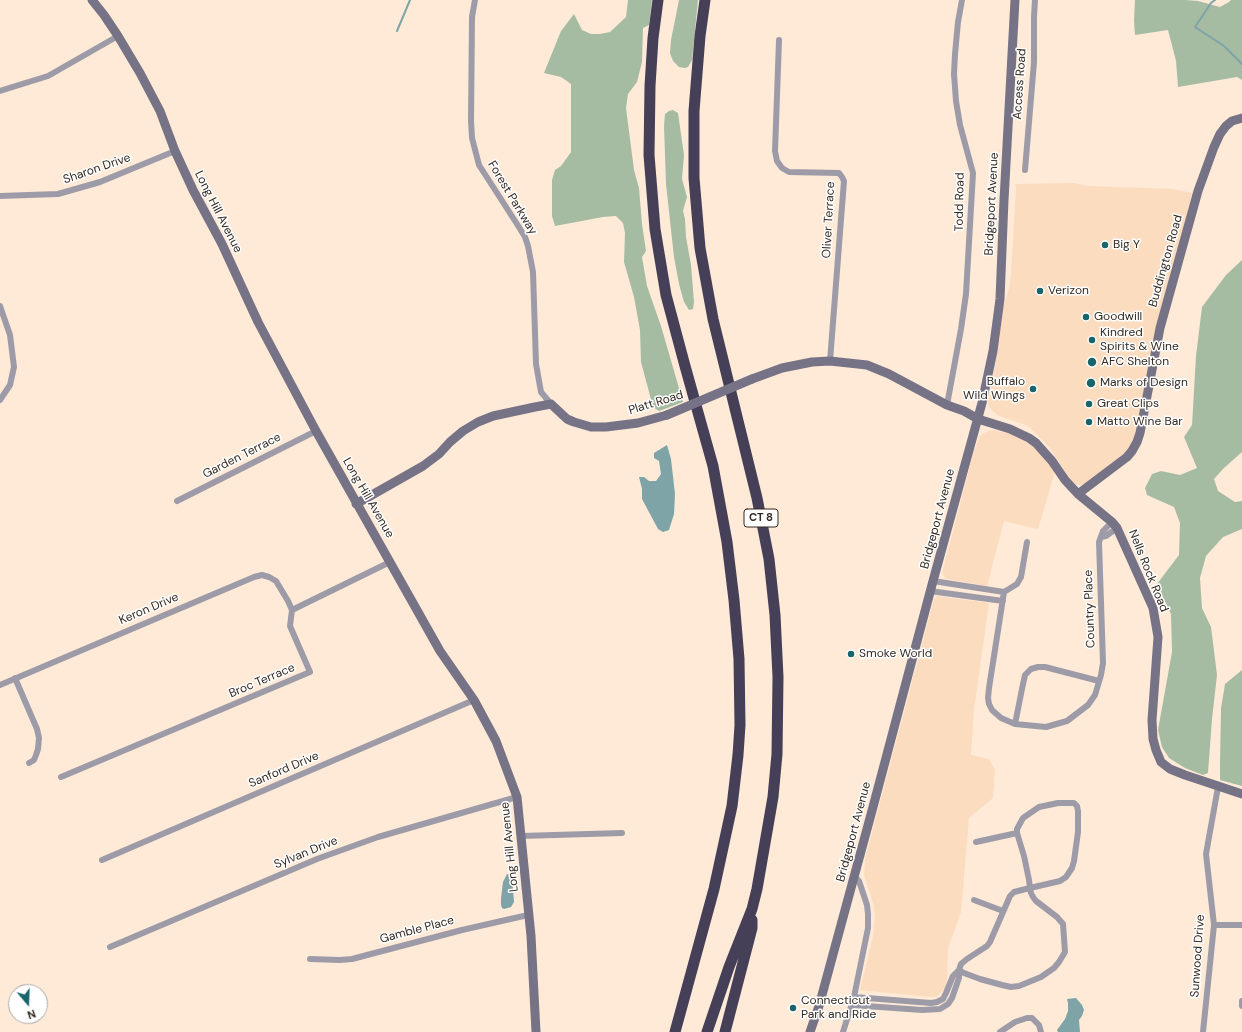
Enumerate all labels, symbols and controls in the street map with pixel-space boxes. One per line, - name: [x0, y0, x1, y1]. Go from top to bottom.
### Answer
- street label: Access Road: [1010, 48, 1030, 120]
- street label: Sharon Drive: [61, 151, 133, 187]
- street label: Bridgeport Avenue: [982, 152, 1002, 256]
- street label: Forest Parkway: [484, 158, 540, 238]
- street label: Long Hill Avenue: [191, 168, 245, 256]
- street label: Todd Road: [952, 172, 968, 232]
- street label: Oliver Terrace: [820, 181, 838, 259]
- street label: Buddington Road: [1146, 213, 1186, 309]
- place label: Big Y: [1113, 238, 1140, 252]
- marker: Big Y: [1100, 240, 1110, 250]
- place label: Verizon: [1048, 284, 1089, 298]
- marker: Verizon: [1035, 286, 1045, 296]
- place label: Goodwill: [1094, 310, 1142, 324]
- marker: Goodwill: [1081, 312, 1091, 322]
- place label: Kindred Spirits & Wine: [1100, 326, 1179, 354]
- marker: Kindred Spirits & Wine: [1087, 335, 1097, 345]
- place label: AFC Shelton: [1101, 355, 1169, 369]
- marker: AFC Shelton: [1086, 356, 1098, 368]
- place label: Buffalo Wild Wings: [963, 375, 1025, 403]
- place label: Marks of Design: [1100, 376, 1188, 390]
- marker: Marks of Design: [1085, 377, 1097, 389]
- marker: Buffalo Wild Wings: [1028, 384, 1038, 394]
- street label: Platt Road: [627, 388, 685, 418]
- place label: Great Clips: [1097, 397, 1159, 411]
- marker: Great Clips: [1084, 399, 1094, 409]
- place label: Matto Wine Bar: [1097, 415, 1183, 429]
- marker: Matto Wine Bar: [1084, 417, 1094, 427]
- street label: Garden Terrace: [201, 430, 283, 482]
- street label: Long Hill Avenue: [339, 455, 397, 541]
- street label: Bridgeport Avenue: [918, 467, 958, 571]
- road number: CT 8: [744, 509, 778, 527]
- street label: Nells Rock Road: [1125, 528, 1171, 614]
- street label: Country Place: [1081, 570, 1099, 648]
- street label: Keron Drive: [117, 590, 181, 628]
- place label: Smoke World: [859, 647, 932, 661]
- marker: Smoke World: [846, 649, 856, 659]
- street label: Broc Terrace: [227, 661, 297, 701]
- street label: Sanford Drive: [247, 749, 321, 791]
- street label: Bridgeport Avenue: [834, 780, 874, 884]
- street label: Long Hill Avenue: [498, 801, 522, 893]
- street label: Sylvan Drive: [272, 834, 340, 872]
- street label: Gamble Place: [378, 913, 456, 947]
- street label: Sunwood Drive: [1188, 914, 1208, 998]
- north arrow: [8, 984, 48, 1024]
- place label: Connecticut Park and Ride: [801, 994, 876, 1022]
- marker: Connecticut Park and Ride: [788, 1003, 798, 1013]
- text: N: [26, 1006, 38, 1022]

